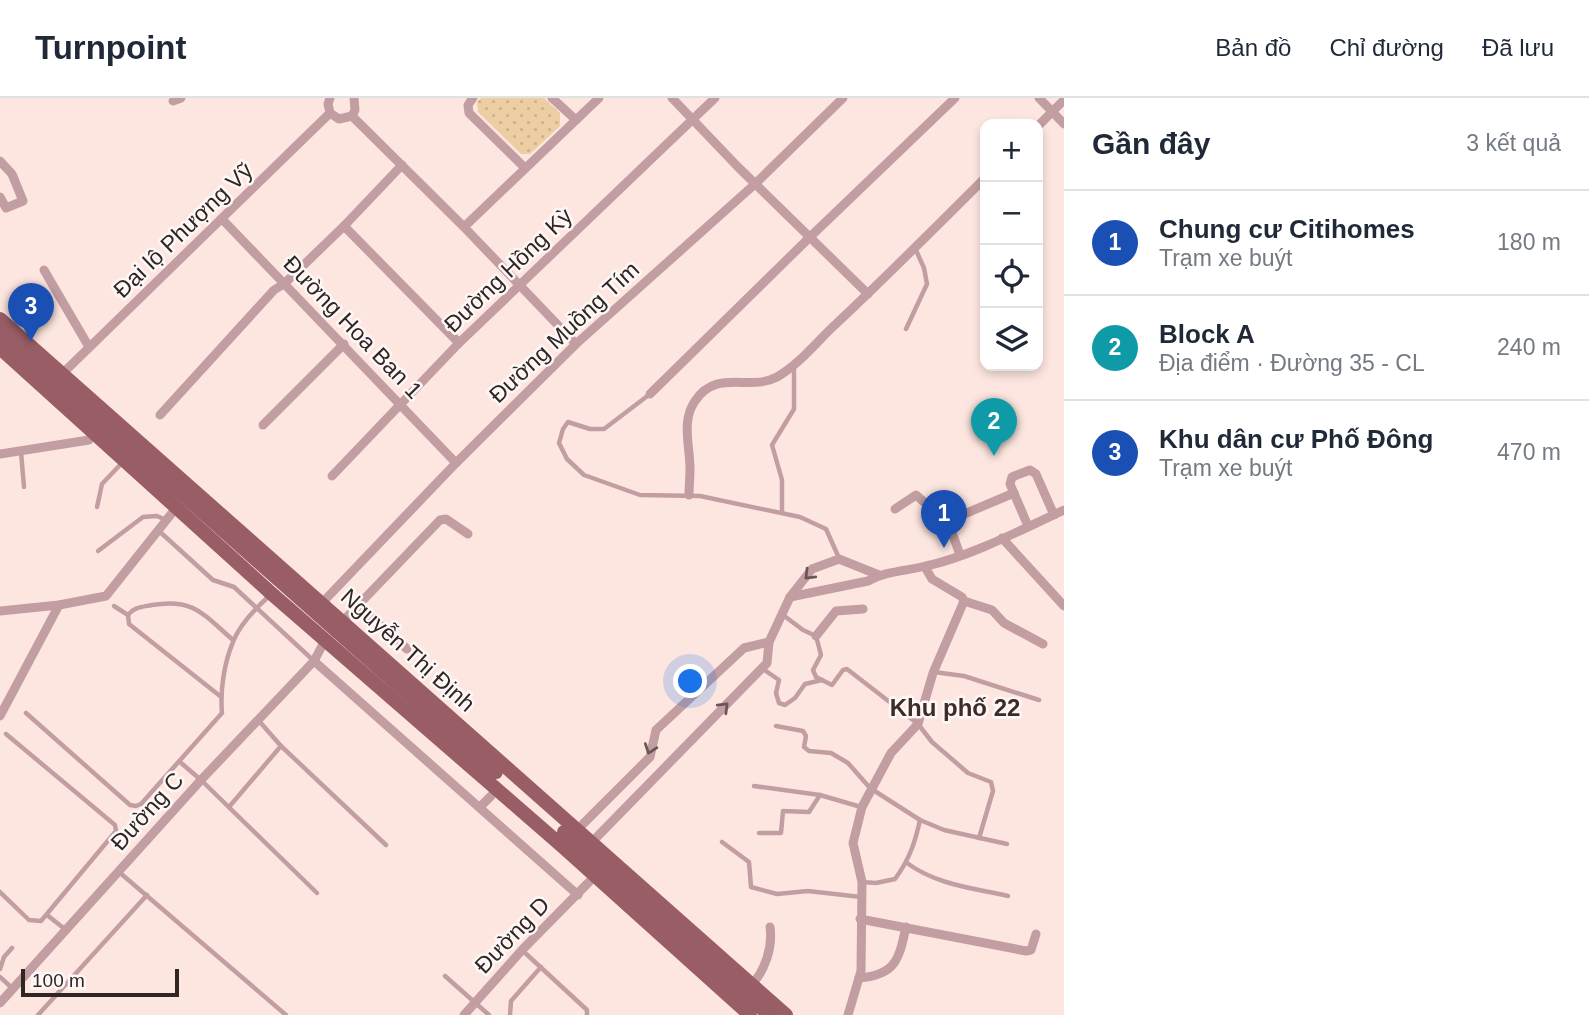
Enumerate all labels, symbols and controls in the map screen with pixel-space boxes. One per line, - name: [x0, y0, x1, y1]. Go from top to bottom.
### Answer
- text: Turnpoint: [35, 29, 187, 66]
- text: Bản đồ: [1215, 34, 1291, 61]
- text: Chỉ đường: [1329, 34, 1444, 61]
- text: Đã lưu: [1482, 34, 1554, 61]
- map controls: [980, 119, 1043, 371]
- button: +: [980, 119, 1043, 182]
- text: Gần đây: [1092, 127, 1210, 160]
- text: 3 kết quả: [1466, 130, 1561, 156]
- street label: Đại lộ Phượng Vỹ: [108, 157, 258, 303]
- button: −: [980, 182, 1043, 245]
- street label: Đường Hồng Kỳ: [439, 202, 578, 337]
- text: Chung cư Citihomes: [1159, 214, 1415, 244]
- text: 1: [1109, 229, 1121, 255]
- text: 180 m: [1497, 229, 1561, 255]
- button: locate: [980, 245, 1043, 308]
- text: Trạm xe buýt: [1159, 245, 1292, 271]
- street label: Đường Hoa Ban 1: [278, 250, 428, 404]
- street label: Đường Muồng Tím: [484, 256, 644, 408]
- pin: 3: [8, 283, 54, 341]
- button: layers: [980, 308, 1043, 371]
- text: Block A: [1159, 319, 1255, 349]
- text: 2: [1109, 334, 1121, 360]
- text: 240 m: [1497, 334, 1561, 360]
- text: Địa điểm · Đường 35 - CL: [1159, 350, 1425, 376]
- pin: 2: [971, 398, 1017, 456]
- text: Khu dân cư Phố Đông: [1159, 424, 1433, 454]
- text: 3: [1109, 439, 1121, 465]
- text: 470 m: [1497, 439, 1561, 465]
- text: Trạm xe buýt: [1159, 455, 1292, 481]
- pin: 1: [921, 490, 967, 548]
- one-way arrow: [805, 567, 817, 580]
- street label: Nguyễn Thị Định: [336, 583, 480, 717]
- your location: [673, 664, 707, 698]
- district label: Khu phố 22: [890, 694, 1020, 721]
- one-way arrow: [716, 702, 729, 715]
- one-way arrow: [644, 742, 658, 755]
- street label: Đường C: [105, 767, 189, 855]
- street label: Đường D: [469, 892, 555, 978]
- scale bar: [21, 966, 178, 998]
- text: 100 m: [32, 970, 85, 991]

